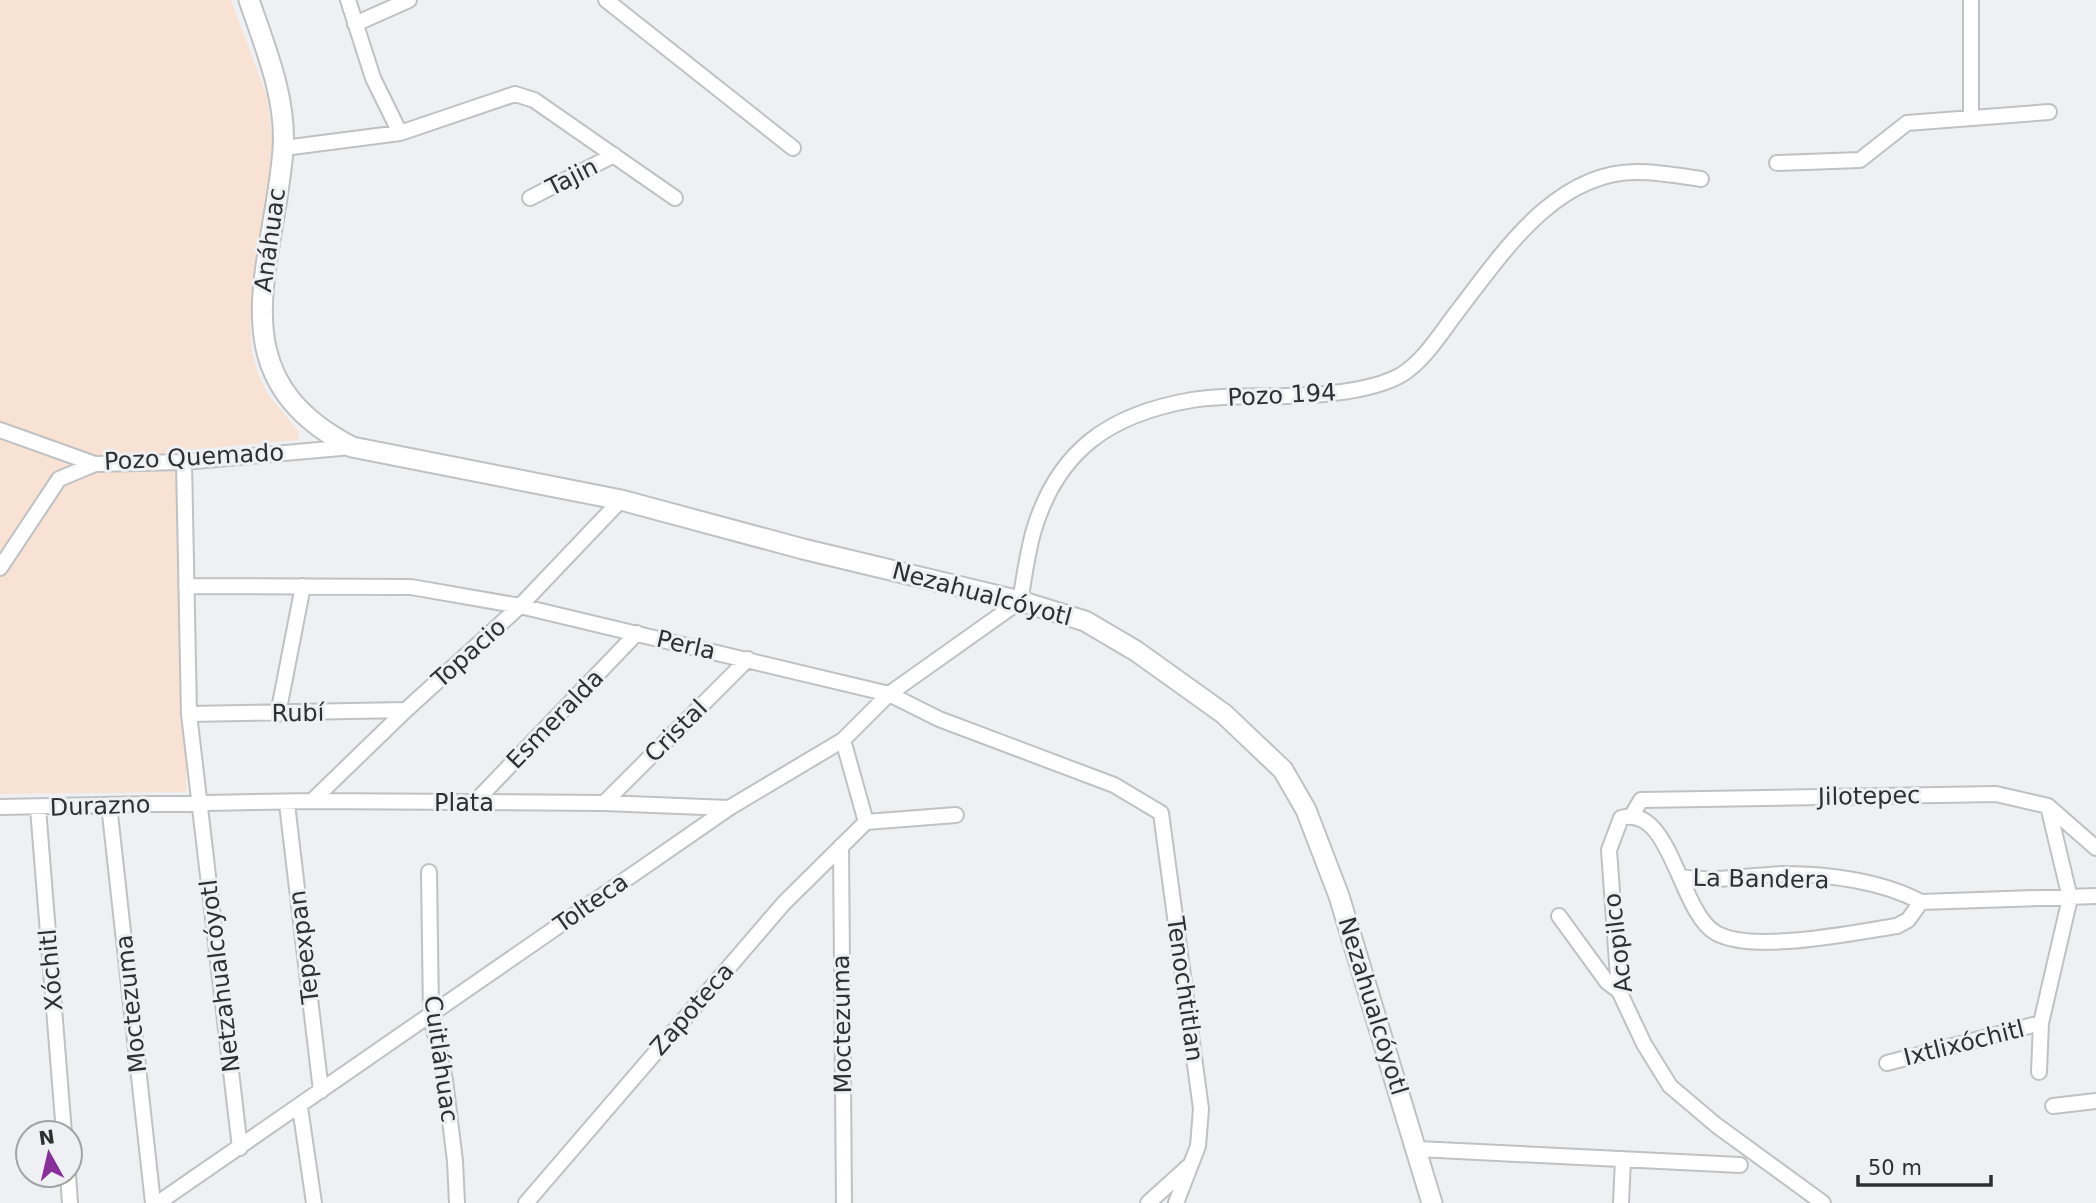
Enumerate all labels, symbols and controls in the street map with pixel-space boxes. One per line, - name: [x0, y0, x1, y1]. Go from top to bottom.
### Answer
- street label: Tajin: [541, 152, 602, 202]
- street label: Anáhuac: [249, 186, 291, 294]
- street label: Pozo 194: [1227, 378, 1337, 412]
- street label: Pozo Quemado: [103, 438, 285, 476]
- street label: Nezahualcóyotl: [889, 557, 1075, 631]
- street label: Topacio: [426, 613, 512, 694]
- street label: Perla: [654, 625, 718, 665]
- street label: Esmeralda: [501, 664, 609, 774]
- street label: Cristal: [639, 694, 713, 768]
- street label: Rubí: [271, 699, 326, 727]
- street label: Jilotepec: [1816, 781, 1920, 811]
- street label: Plata: [434, 789, 494, 817]
- street label: Durazno: [49, 790, 151, 822]
- street label: La Bandera: [1692, 864, 1830, 894]
- street label: Tolteca: [548, 867, 633, 939]
- street label: Netzahualcóyotl: [194, 878, 246, 1074]
- street label: Tepexpan: [283, 889, 325, 1006]
- street label: Acopilco: [1598, 892, 1638, 994]
- street label: Tenochtitlan: [1161, 914, 1209, 1063]
- street label: Nezahualcóyotl: [1333, 914, 1413, 1098]
- street label: Xóchitl: [33, 928, 69, 1012]
- street label: Moctezuma: [110, 934, 152, 1074]
- street label: Moctezuma: [827, 954, 857, 1094]
- street label: Zapoteca: [644, 957, 740, 1061]
- street label: Cuitláhuac: [418, 994, 464, 1124]
- street label: Ixtlixóchitl: [1901, 1014, 2027, 1072]
- north arrow: [14, 1119, 84, 1189]
- text: N: [37, 1125, 56, 1149]
- scale bar: [1858, 1144, 1991, 1188]
- text: 50 m: [1868, 1156, 1922, 1180]

